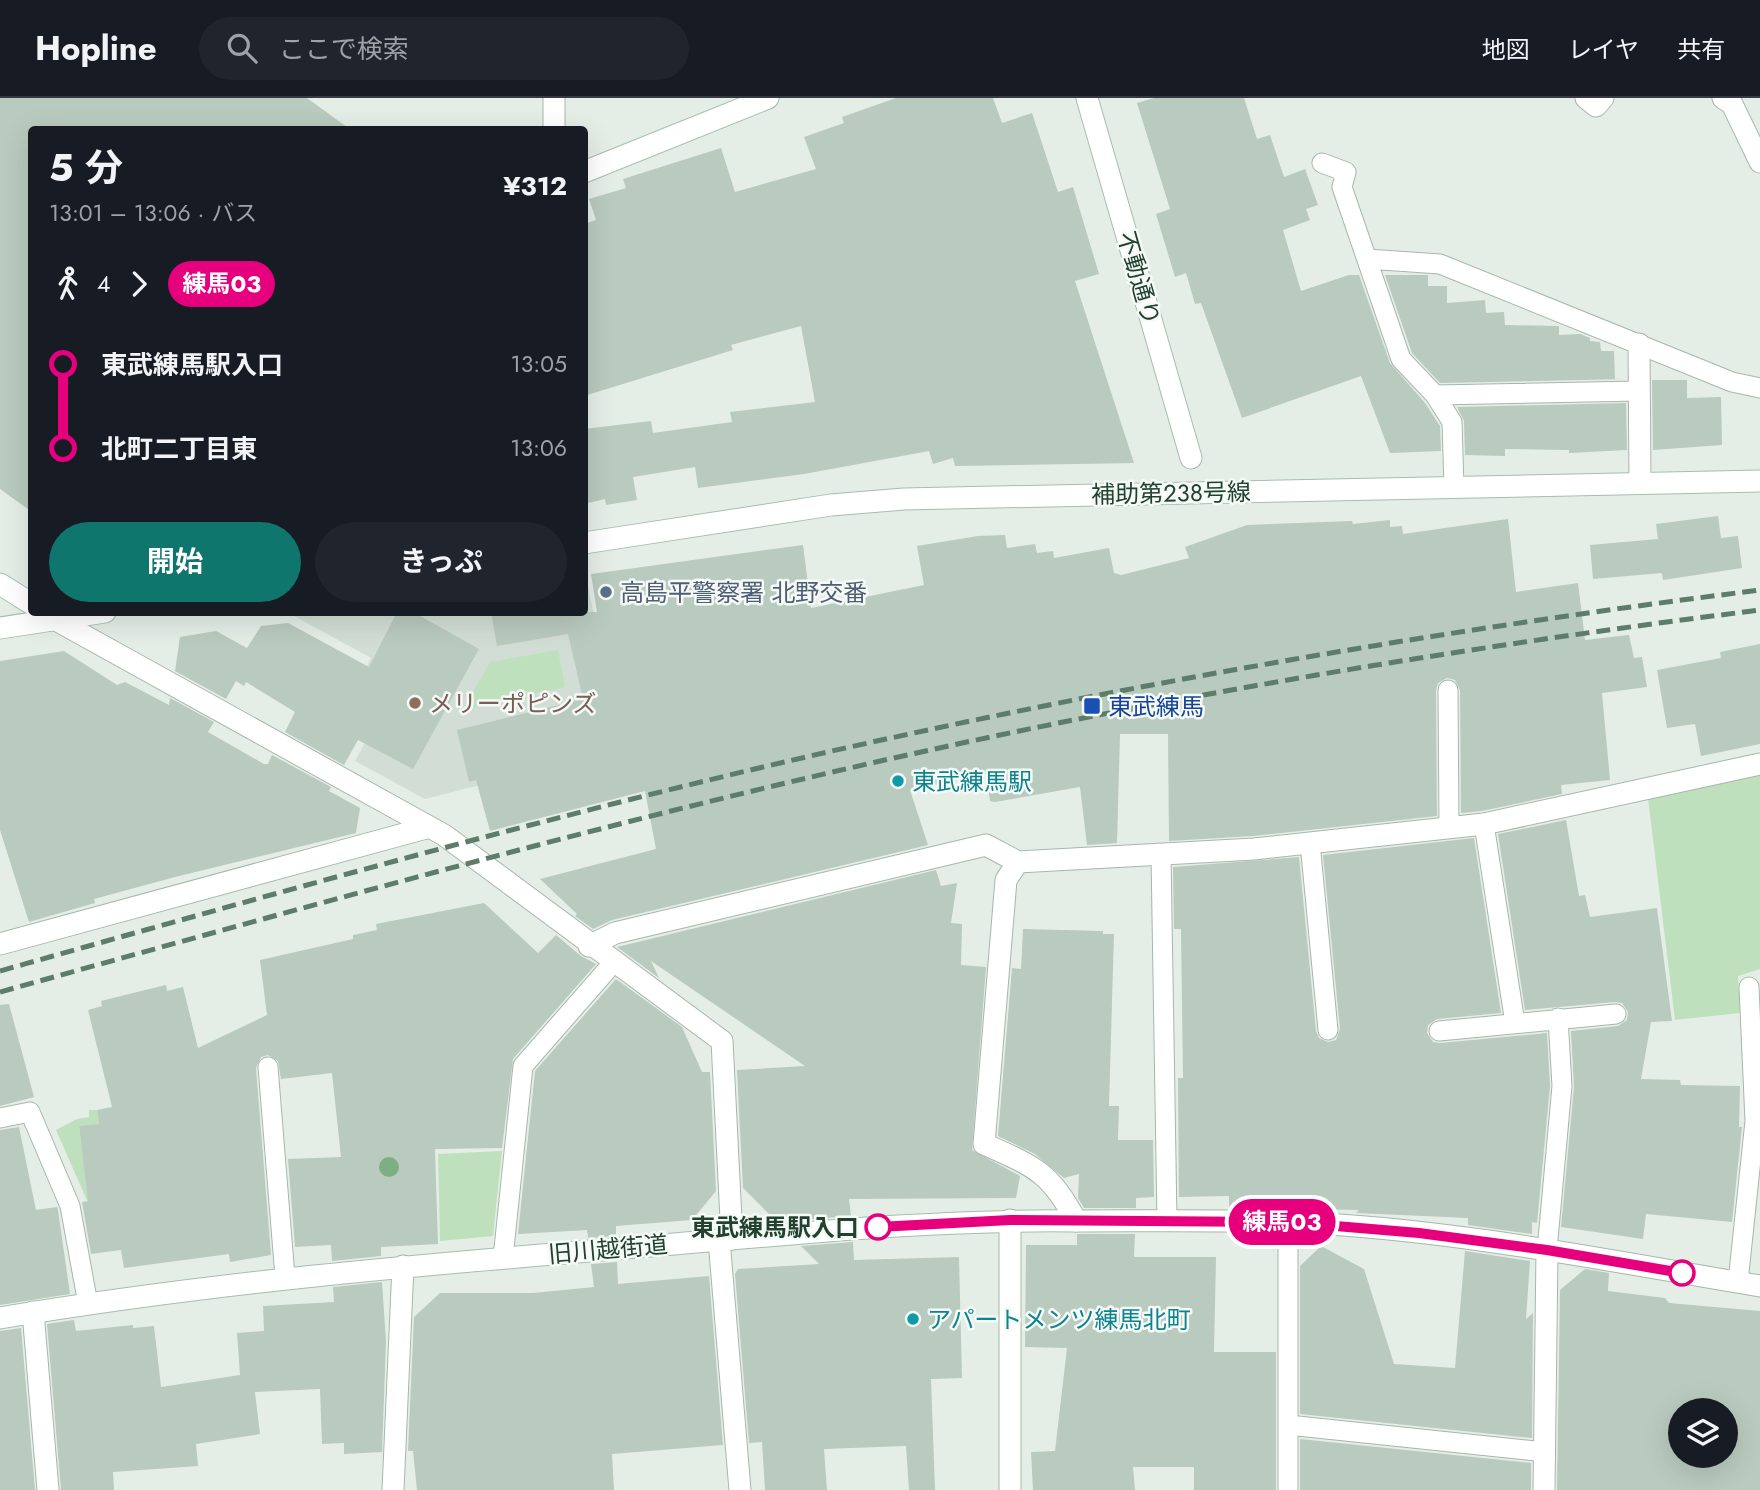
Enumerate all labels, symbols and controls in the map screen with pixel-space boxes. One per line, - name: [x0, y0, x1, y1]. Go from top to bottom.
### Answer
- search box: [199, 17, 689, 80]
- text: Hopline: [35, 25, 157, 72]
- icon: search: [223, 29, 261, 67]
- text: ここで検索: [279, 30, 409, 68]
- text: 地図: [1482, 32, 1530, 67]
- text: レイヤ: [1568, 32, 1639, 67]
- text: 共有: [1677, 32, 1725, 67]
- text: 5 分: [49, 140, 123, 195]
- text: ¥312: [503, 167, 567, 205]
- text: 13:01 – 13:06 · バス: [49, 196, 257, 230]
- street label: 不動通り: [1109, 227, 1169, 329]
- icon: walk: [49, 265, 87, 303]
- icon: forward: [120, 265, 158, 303]
- text: 練馬03: [182, 266, 261, 301]
- text: 4: [97, 267, 110, 301]
- text: 東武練馬駅入口: [101, 346, 283, 384]
- text: 13:05: [510, 347, 567, 381]
- text: 北町二丁目東: [101, 430, 257, 468]
- text: 13:06: [510, 431, 567, 465]
- street label: 補助第238号線: [1091, 474, 1251, 512]
- button: 開始: [49, 522, 301, 602]
- button: きっぷ: [315, 522, 567, 602]
- place label: 高島平警察署 北野交番: [620, 575, 867, 610]
- marker: 高島平警察署 北野交番: [598, 584, 614, 600]
- place label: メリーポピンズ: [429, 686, 597, 721]
- place label: 東武練馬: [1108, 689, 1204, 724]
- marker: メリーポピンズ: [407, 695, 423, 711]
- marker: 東武練馬: [1082, 696, 1102, 716]
- place label: 東武練馬駅: [912, 764, 1032, 799]
- marker: 東武練馬駅: [890, 773, 906, 789]
- line badge: 練馬03: [1233, 1199, 1331, 1245]
- text: 練馬03: [1243, 1204, 1321, 1239]
- place label: 東武練馬駅入口: [691, 1210, 859, 1245]
- marker: 東武練馬駅入口: [865, 1214, 891, 1240]
- street label: 旧川越街道: [547, 1226, 669, 1272]
- unlabelled marker: [1669, 1260, 1695, 1286]
- place label: アパートメンツ練馬北町: [927, 1302, 1191, 1337]
- marker: アパートメンツ練馬北町: [905, 1311, 921, 1327]
- map controls: [1668, 1398, 1738, 1468]
- button: layers: [1668, 1398, 1738, 1468]

